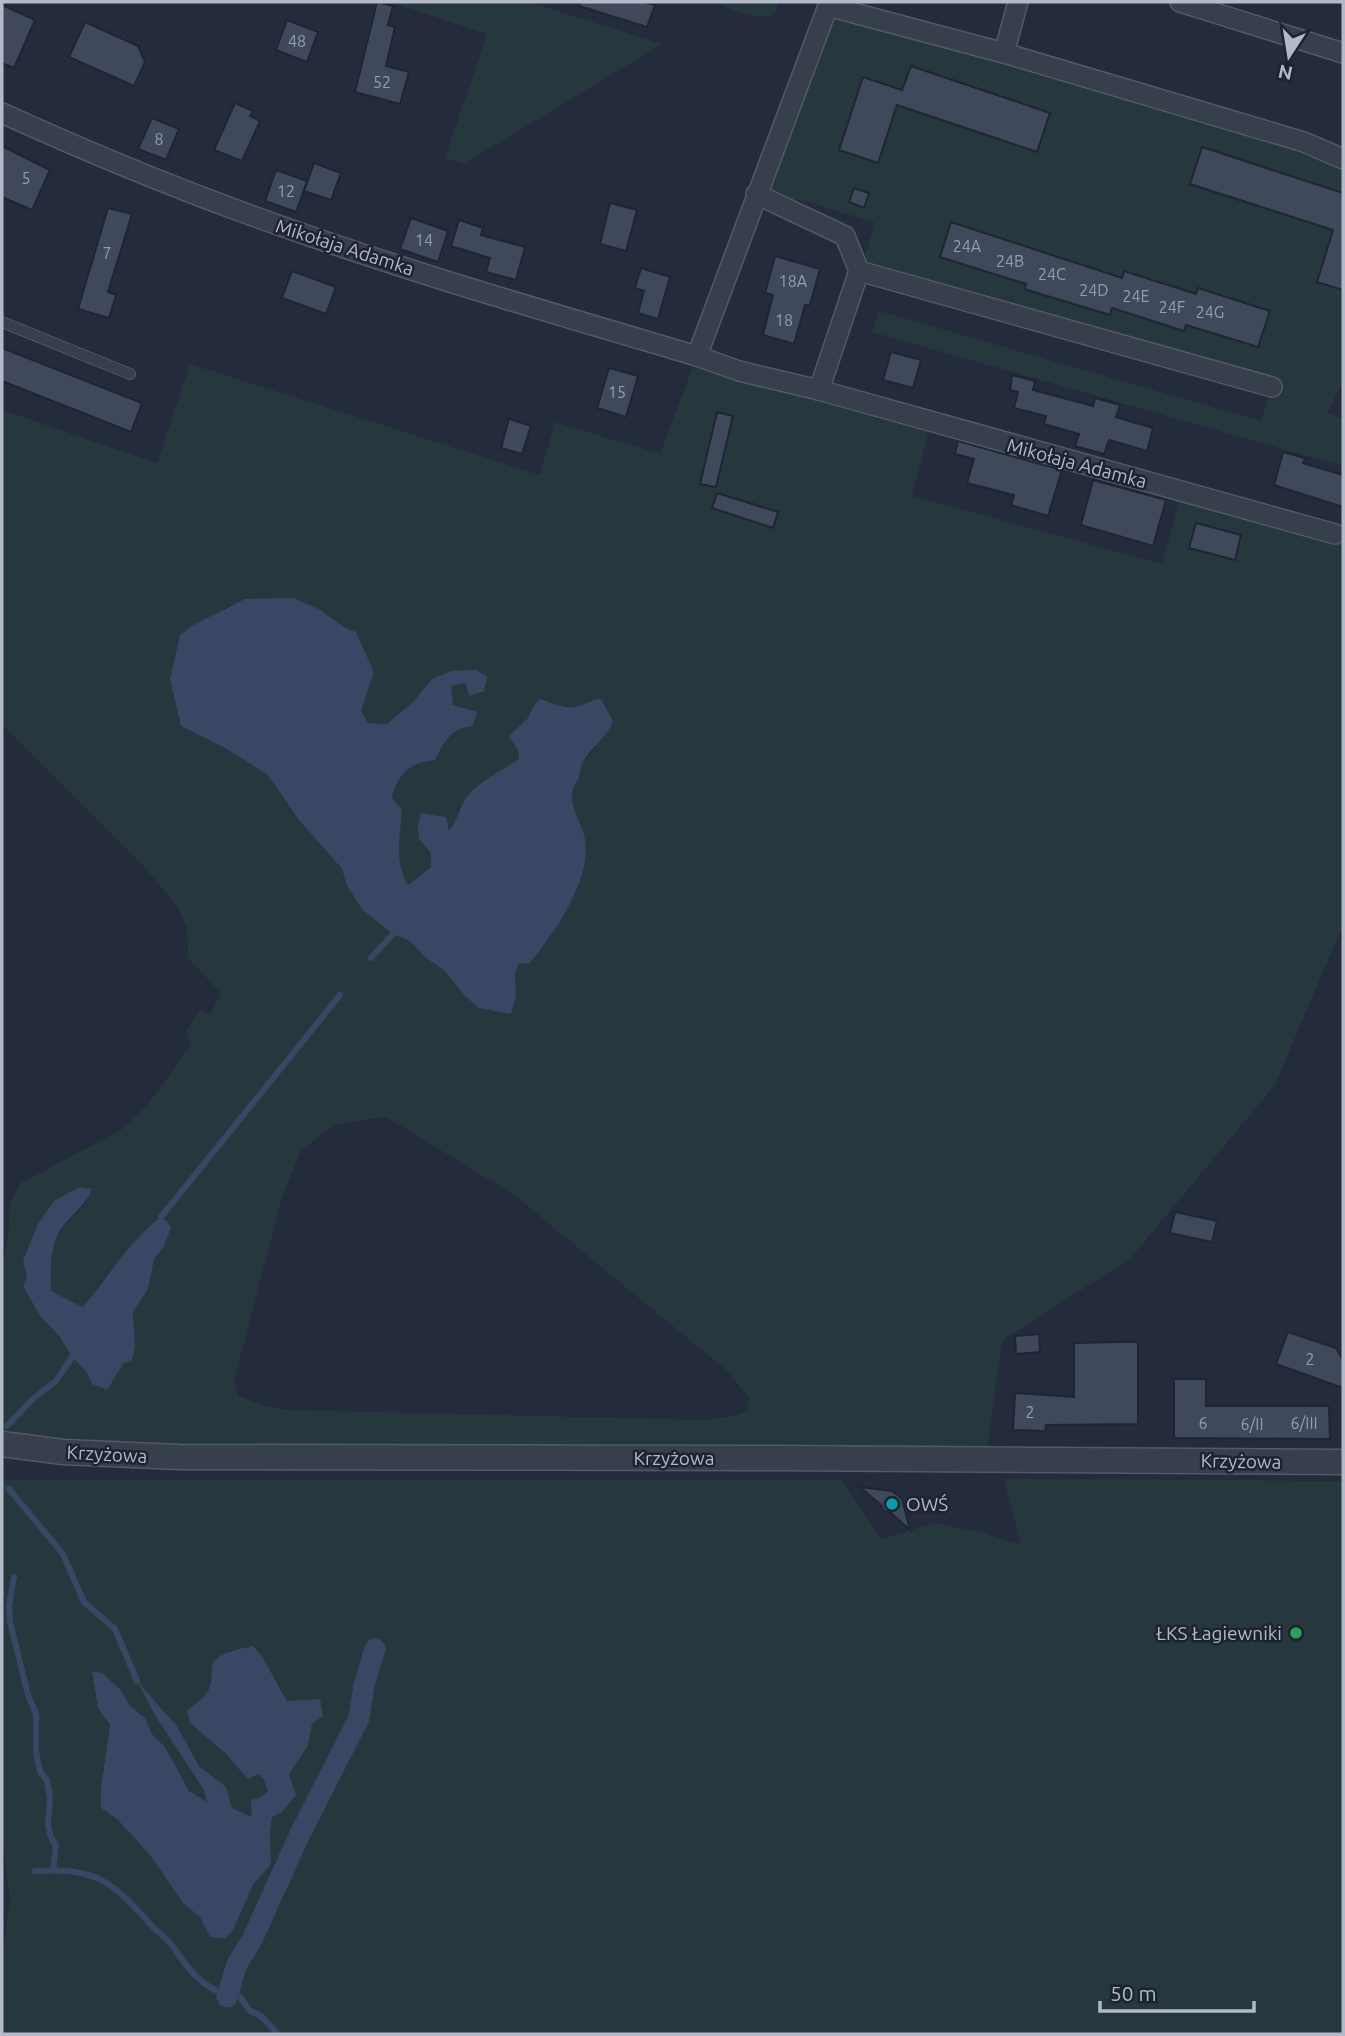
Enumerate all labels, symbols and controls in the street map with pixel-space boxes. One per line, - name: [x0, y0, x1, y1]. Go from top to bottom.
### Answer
- north arrow: [1254, 21, 1324, 91]
- house number: 48: [288, 32, 306, 50]
- text: N: [1276, 60, 1295, 85]
- house number: 52: [373, 73, 391, 91]
- house number: 8: [154, 130, 164, 148]
- house number: 5: [21, 169, 31, 187]
- house number: 12: [277, 182, 295, 200]
- street label: Mikołaja Adamka: [273, 214, 417, 280]
- house number: 14: [415, 231, 433, 249]
- house number: 24A: [953, 237, 982, 255]
- house number: 7: [102, 244, 112, 262]
- house number: 24B: [996, 252, 1024, 270]
- house number: 24C: [1038, 265, 1066, 283]
- house number: 18A: [779, 272, 808, 290]
- house number: 24D: [1079, 281, 1109, 299]
- house number: 24E: [1122, 287, 1150, 305]
- house number: 24F: [1159, 298, 1185, 316]
- house number: 24G: [1196, 303, 1224, 321]
- house number: 18: [775, 311, 793, 329]
- house number: 15: [608, 383, 626, 401]
- street label: Mikołaja Adamka: [1005, 434, 1149, 492]
- house number: 2: [1305, 1350, 1315, 1368]
- house number: 2: [1025, 1403, 1035, 1421]
- house number: 6: [1198, 1414, 1208, 1432]
- house number: 6/III: [1290, 1414, 1318, 1432]
- house number: 6/II: [1240, 1415, 1264, 1433]
- street label: Krzyżowa: [66, 1441, 148, 1467]
- street label: Krzyżowa: [634, 1447, 714, 1469]
- street label: Krzyżowa: [1200, 1449, 1282, 1473]
- place label: OWŚ: [906, 1493, 948, 1515]
- marker: OWŚ: [884, 1496, 900, 1512]
- place label: ŁKS Łagiewniki: [1156, 1622, 1282, 1644]
- marker: ŁKS Łagiewniki: [1288, 1625, 1304, 1641]
- scale bar: [1100, 1969, 1254, 2013]
- text: 50 m: [1110, 1981, 1157, 2005]

